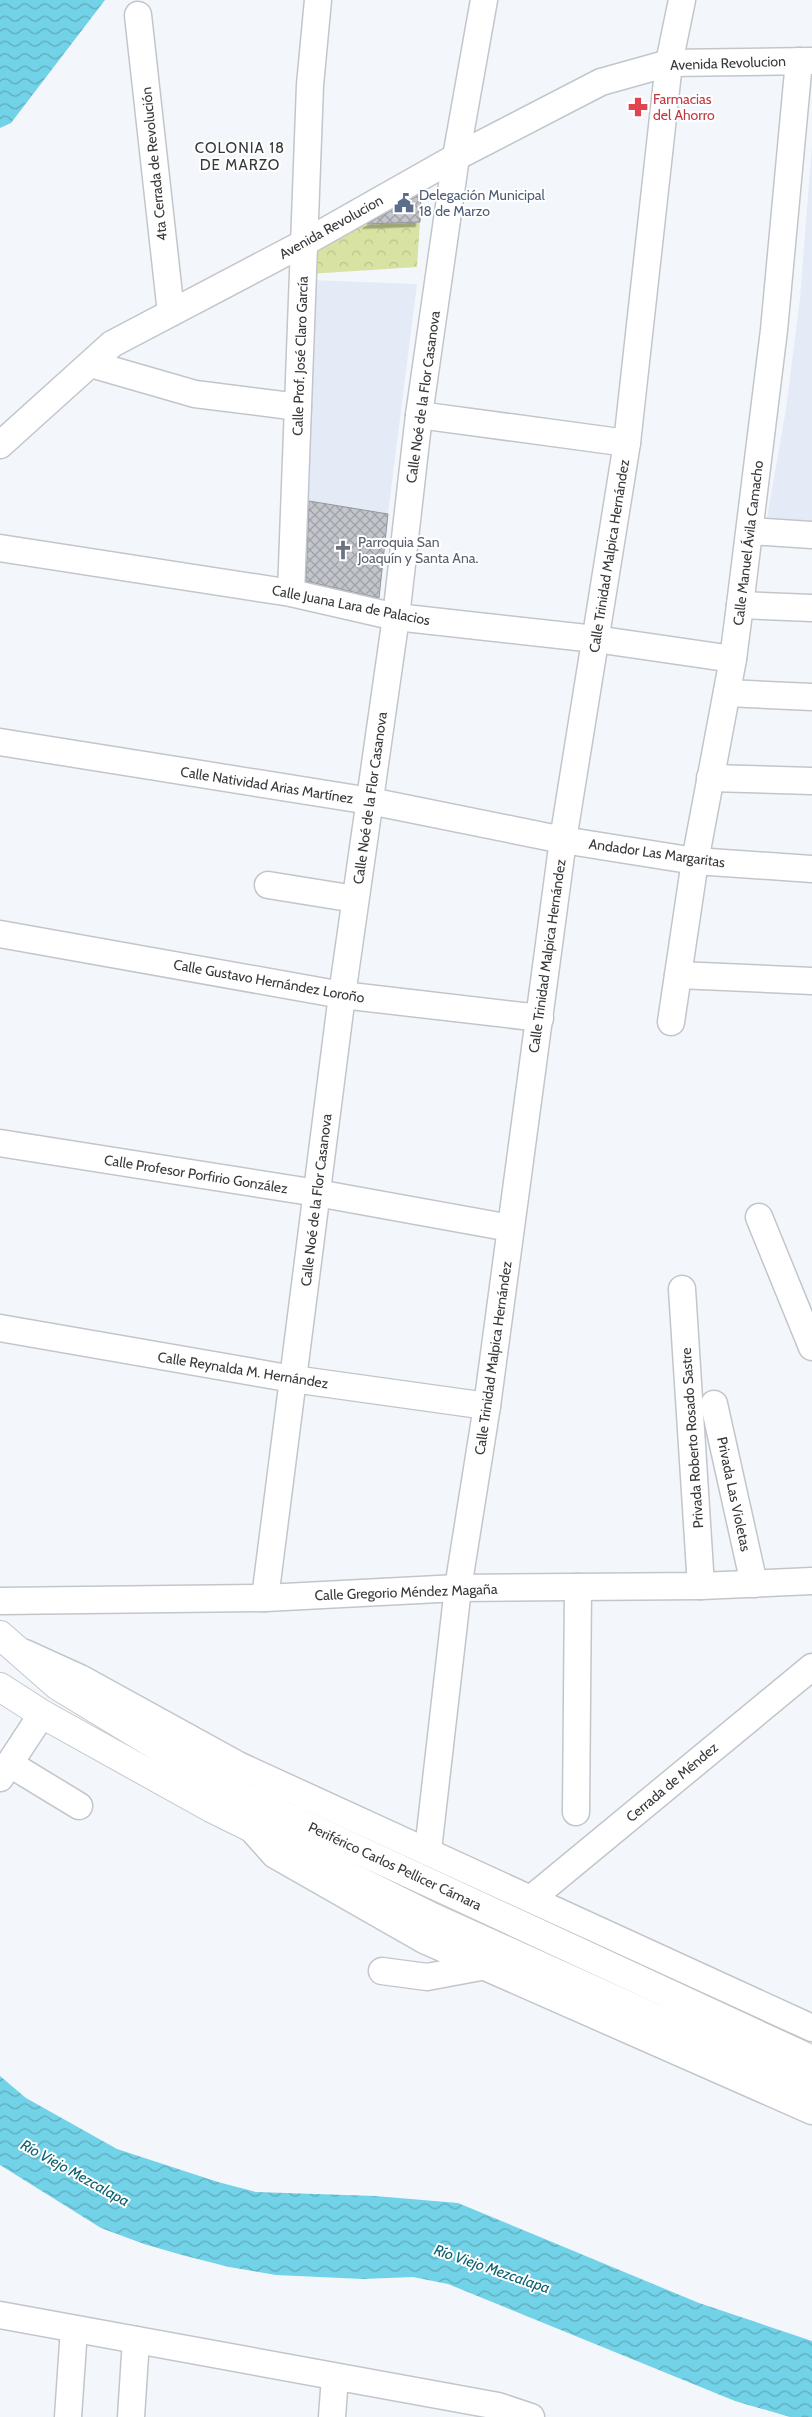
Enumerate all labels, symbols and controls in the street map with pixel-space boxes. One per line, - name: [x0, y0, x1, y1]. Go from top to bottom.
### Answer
- street label: Avenida Revolucion: [670, 52, 786, 74]
- street label: 4ta Cerrada de Revolución: [137, 86, 171, 242]
- place label: Farmacias del Ahorro: [653, 90, 715, 124]
- pharmacy icon: Farmacias del Ahorro: [627, 96, 649, 118]
- district label: COLONIA 18 DE MARZO: [195, 139, 285, 174]
- place label: Delegación Municipal 18 de Marzo: [419, 186, 546, 220]
- street label: Avenida Revolucion: [276, 191, 386, 263]
- public building icon: Delegación Municipal 18 de Marzo: [393, 192, 415, 214]
- street label: Calle Prof. José Claro García: [288, 276, 312, 436]
- street label: Calle Noé de la Flor Casanova: [402, 309, 444, 484]
- street label: Calle Trinidad Malpica Hernández: [585, 458, 633, 654]
- street label: Calle Manuel Ávila Camacho: [729, 459, 767, 627]
- place label: Parroquia San Joaquín y Santa Ana.: [357, 533, 478, 567]
- church icon: Parroquia San Joaquín y Santa Ana.: [332, 539, 354, 561]
- street label: Calle Juana Lara de Palacios: [270, 581, 432, 629]
- street label: Calle Noé de la Flor Casanova: [349, 710, 391, 885]
- street label: Calle Natividad Arias Martínez: [179, 762, 355, 808]
- street label: Andador Las Margaritas: [588, 835, 726, 871]
- street label: Calle Trinidad Malpica Hernández: [524, 858, 570, 1054]
- street label: Calle Gustavo Hernández Loroño: [172, 955, 366, 1007]
- street label: Calle Noé de la Flor Casanova: [296, 1112, 336, 1287]
- street label: Calle Profesor Porfirio González: [103, 1151, 289, 1197]
- street label: Calle Trinidad Malpica Hernández: [470, 1260, 516, 1456]
- street label: Privada Roberto Rosado Sastre: [677, 1347, 707, 1529]
- street label: Calle Reynalda M. Hernández: [156, 1348, 330, 1392]
- street label: Privada Las Violetas: [713, 1435, 755, 1553]
- street label: Calle Gregorio Méndez Magaña: [314, 1580, 498, 1604]
- street label: Cerrada de Méndez: [622, 1738, 722, 1826]
- street label: Periférico Carlos Pellicer Cámara: [305, 1818, 485, 1914]
- water label: Río Viejo Mezcalapa: [18, 2136, 132, 2210]
- water label: Río Viejo Mezcalapa: [432, 2241, 552, 2297]

